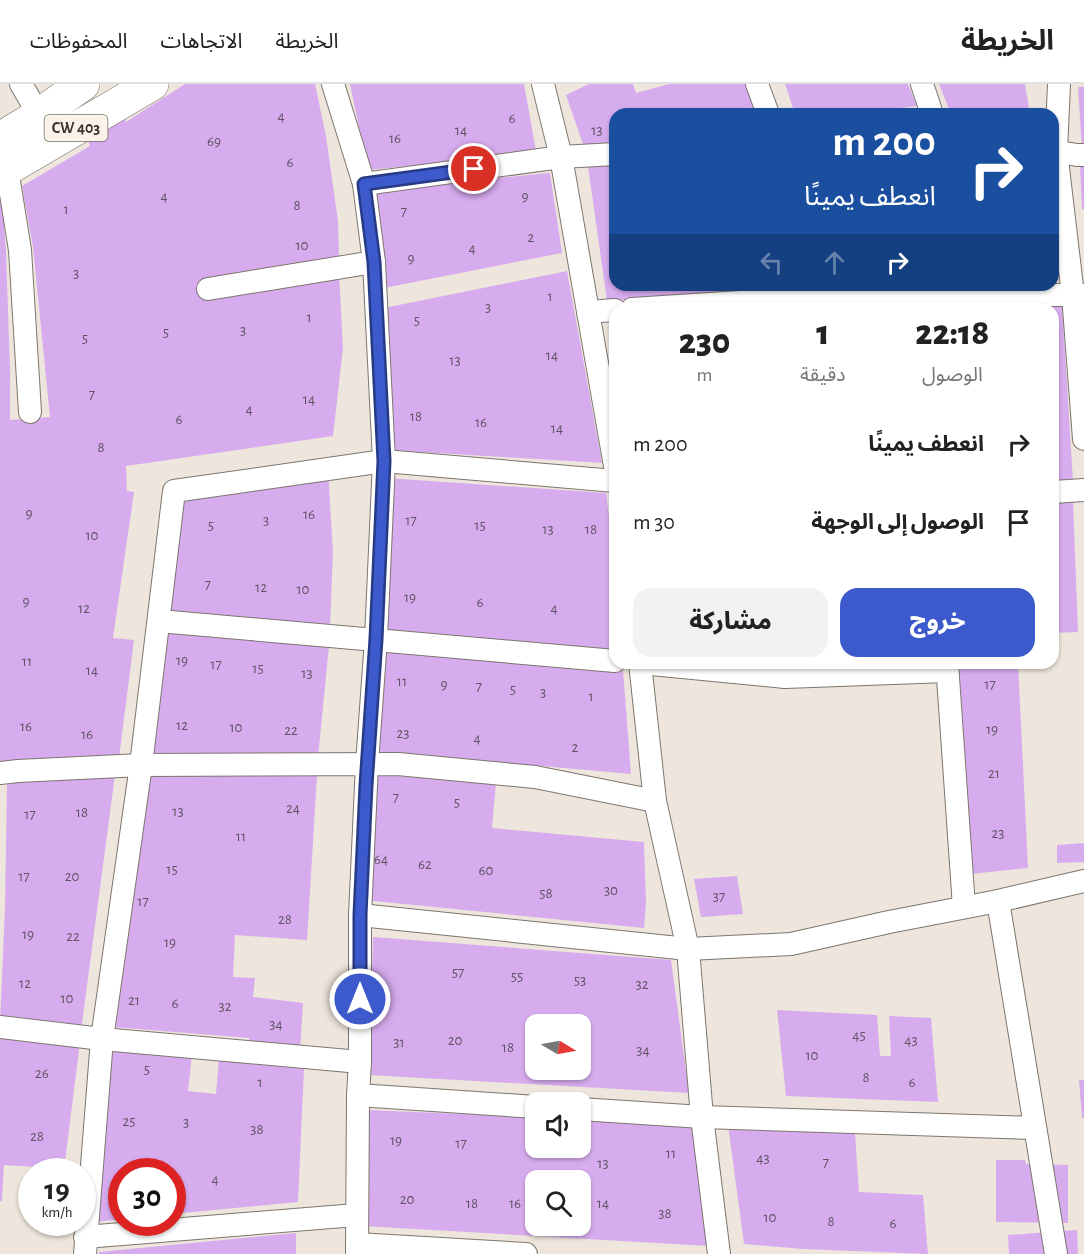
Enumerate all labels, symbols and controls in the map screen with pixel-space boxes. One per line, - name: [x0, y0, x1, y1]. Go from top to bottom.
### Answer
- text: الخريطة: [961, 28, 1054, 56]
- text: المحفوظات: [30, 31, 127, 52]
- text: الاتجاهات: [160, 31, 242, 52]
- text: الخريطة: [275, 31, 338, 52]
- house number: 4: [277, 109, 285, 124]
- house number: 6: [508, 111, 516, 126]
- road number: CW 403: [44, 115, 107, 141]
- text: 200 m: [832, 121, 936, 163]
- house number: 14: [455, 123, 467, 138]
- house number: 13: [591, 123, 603, 138]
- house number: 16: [389, 131, 401, 146]
- icon: right: [957, 132, 1035, 210]
- house number: 69: [207, 134, 221, 149]
- pin: [448, 143, 499, 194]
- icon: arrive: [457, 152, 490, 185]
- house number: 6: [286, 155, 294, 170]
- text: انعطف يمينًا: [804, 183, 936, 210]
- house number: 4: [160, 189, 168, 204]
- house number: 9: [521, 189, 529, 204]
- house number: 8: [293, 198, 301, 213]
- house number: 1: [63, 202, 69, 217]
- house number: 7: [401, 204, 407, 219]
- house number: 2: [528, 230, 535, 245]
- house number: 10: [295, 238, 309, 253]
- house number: 4: [468, 241, 476, 256]
- icon: left: [755, 246, 788, 279]
- icon: ahead: [818, 246, 851, 279]
- icon: right: [881, 246, 914, 279]
- house number: 9: [407, 251, 415, 266]
- house number: 3: [73, 266, 79, 281]
- house number: 1: [547, 289, 553, 304]
- house number: 3: [485, 300, 491, 315]
- house number: 1: [306, 310, 312, 325]
- house number: 5: [414, 313, 420, 328]
- text: 1: [816, 315, 830, 351]
- text: 22:18: [915, 315, 989, 351]
- house number: 3: [240, 323, 246, 338]
- text: 230: [679, 324, 730, 360]
- house number: 5: [163, 325, 169, 340]
- house number: 5: [82, 331, 88, 346]
- house number: 14: [546, 348, 558, 363]
- house number: 13: [449, 353, 461, 368]
- text: m: [697, 365, 713, 385]
- text: دقيقة: [800, 365, 846, 385]
- text: الوصول: [922, 365, 983, 385]
- house number: 7: [89, 387, 95, 402]
- house number: 14: [303, 392, 315, 407]
- house number: 4: [245, 402, 253, 417]
- house number: 18: [410, 409, 422, 424]
- house number: 6: [175, 412, 183, 427]
- house number: 16: [475, 415, 487, 430]
- house number: 14: [551, 421, 563, 436]
- icon: right: [1002, 428, 1035, 461]
- text: 200 m: [633, 433, 688, 455]
- text: انعطف يمينًا: [868, 433, 984, 455]
- house number: 8: [97, 440, 105, 455]
- house number: 9: [25, 506, 33, 521]
- icon: arrive: [1002, 506, 1035, 539]
- house number: 16: [303, 507, 315, 522]
- text: 30 m: [633, 511, 675, 533]
- text: الوصول إلى الوجهة: [811, 511, 984, 533]
- house number: 3: [263, 513, 269, 528]
- house number: 17: [405, 513, 417, 528]
- house number: 5: [208, 518, 214, 533]
- house number: 15: [474, 518, 486, 533]
- house number: 13: [542, 522, 554, 537]
- house number: 18: [585, 522, 597, 537]
- house number: 10: [85, 528, 99, 543]
- house number: 7: [205, 577, 211, 592]
- house number: 12: [255, 580, 267, 595]
- house number: 10: [296, 582, 310, 597]
- button: مشاركة: [633, 588, 828, 657]
- button: خروج: [840, 588, 1035, 657]
- house number: 19: [404, 590, 416, 605]
- house number: 9: [22, 594, 30, 609]
- house number: 6: [476, 595, 484, 610]
- house number: 12: [78, 601, 90, 616]
- house number: 4: [550, 601, 558, 616]
- house number: 19: [176, 653, 188, 668]
- house number: 11: [22, 654, 32, 669]
- house number: 17: [210, 657, 222, 672]
- house number: 15: [252, 661, 264, 676]
- house number: 14: [86, 663, 98, 678]
- house number: 13: [301, 666, 313, 681]
- house number: 11: [397, 674, 407, 689]
- house number: 9: [440, 677, 448, 692]
- house number: 17: [984, 677, 996, 692]
- house number: 7: [476, 679, 482, 694]
- house number: 5: [510, 682, 516, 697]
- house number: 3: [540, 685, 546, 700]
- house number: 1: [588, 689, 594, 704]
- house number: 12: [176, 718, 188, 733]
- house number: 16: [20, 719, 32, 734]
- house number: 10: [229, 720, 243, 735]
- house number: 19: [986, 722, 998, 737]
- house number: 22: [284, 723, 298, 738]
- house number: 23: [396, 726, 410, 741]
- house number: 16: [81, 727, 93, 742]
- house number: 4: [473, 731, 481, 746]
- house number: 2: [572, 740, 579, 755]
- house number: 21: [988, 766, 1000, 781]
- house number: 7: [393, 790, 399, 805]
- house number: 5: [454, 795, 460, 810]
- house number: 24: [286, 801, 300, 816]
- house number: 13: [172, 804, 184, 819]
- house number: 18: [76, 805, 88, 820]
- house number: 17: [24, 807, 36, 822]
- house number: 23: [991, 826, 1005, 841]
- house number: 11: [236, 829, 246, 844]
- house number: 64: [374, 852, 388, 867]
- house number: 62: [418, 857, 432, 872]
- house number: 15: [166, 862, 178, 877]
- house number: 60: [479, 863, 494, 878]
- house number: 17: [18, 869, 30, 884]
- house number: 20: [65, 869, 79, 884]
- house number: 30: [604, 883, 618, 898]
- house number: 58: [539, 886, 553, 901]
- house number: 37: [713, 889, 725, 904]
- house number: 17: [137, 894, 149, 909]
- house number: 28: [278, 912, 292, 927]
- house number: 19: [22, 927, 34, 942]
- house number: 22: [66, 929, 80, 944]
- house number: 19: [164, 935, 176, 950]
- house number: 57: [452, 965, 464, 980]
- position arrow: [328, 967, 392, 1031]
- house number: 55: [511, 969, 523, 984]
- house number: 53: [574, 973, 586, 988]
- house number: 12: [19, 976, 31, 991]
- house number: 32: [635, 977, 649, 992]
- house number: 10: [60, 991, 74, 1006]
- house number: 21: [128, 993, 140, 1008]
- house number: 6: [171, 996, 179, 1011]
- house number: 32: [218, 999, 232, 1014]
- north arrow: [525, 1014, 591, 1080]
- map controls: [525, 1014, 591, 1236]
- house number: 34: [269, 1017, 283, 1032]
- house number: 45: [852, 1028, 866, 1043]
- house number: 20: [448, 1033, 462, 1048]
- house number: 43: [904, 1033, 918, 1048]
- house number: 31: [393, 1035, 405, 1050]
- house number: 18: [502, 1040, 514, 1055]
- house number: 34: [636, 1043, 650, 1058]
- house number: 10: [805, 1048, 819, 1063]
- house number: 5: [144, 1062, 150, 1077]
- house number: 26: [35, 1066, 49, 1081]
- house number: 8: [862, 1070, 870, 1085]
- house number: 1: [257, 1075, 263, 1090]
- house number: 6: [908, 1075, 916, 1090]
- button: sound: [525, 1092, 591, 1158]
- house number: 25: [122, 1114, 136, 1129]
- house number: 3: [183, 1115, 189, 1130]
- house number: 38: [250, 1122, 264, 1137]
- house number: 28: [30, 1129, 44, 1144]
- house number: 19: [390, 1133, 402, 1148]
- house number: 17: [455, 1136, 467, 1151]
- house number: 11: [666, 1146, 676, 1161]
- house number: 43: [756, 1151, 770, 1166]
- house number: 7: [823, 1155, 829, 1170]
- house number: 13: [597, 1156, 609, 1171]
- speed limit sign: 30: [108, 1158, 186, 1236]
- button: search: [525, 1170, 591, 1236]
- house number: 4: [211, 1172, 219, 1187]
- text: 19: [44, 1175, 70, 1205]
- house number: 20: [400, 1192, 414, 1207]
- house number: 18: [466, 1196, 478, 1211]
- house number: 16: [509, 1196, 521, 1211]
- house number: 14: [597, 1196, 609, 1211]
- text: km/h: [42, 1205, 72, 1220]
- house number: 38: [658, 1206, 672, 1221]
- house number: 10: [763, 1210, 777, 1225]
- house number: 8: [827, 1214, 835, 1229]
- house number: 6: [889, 1216, 897, 1231]

